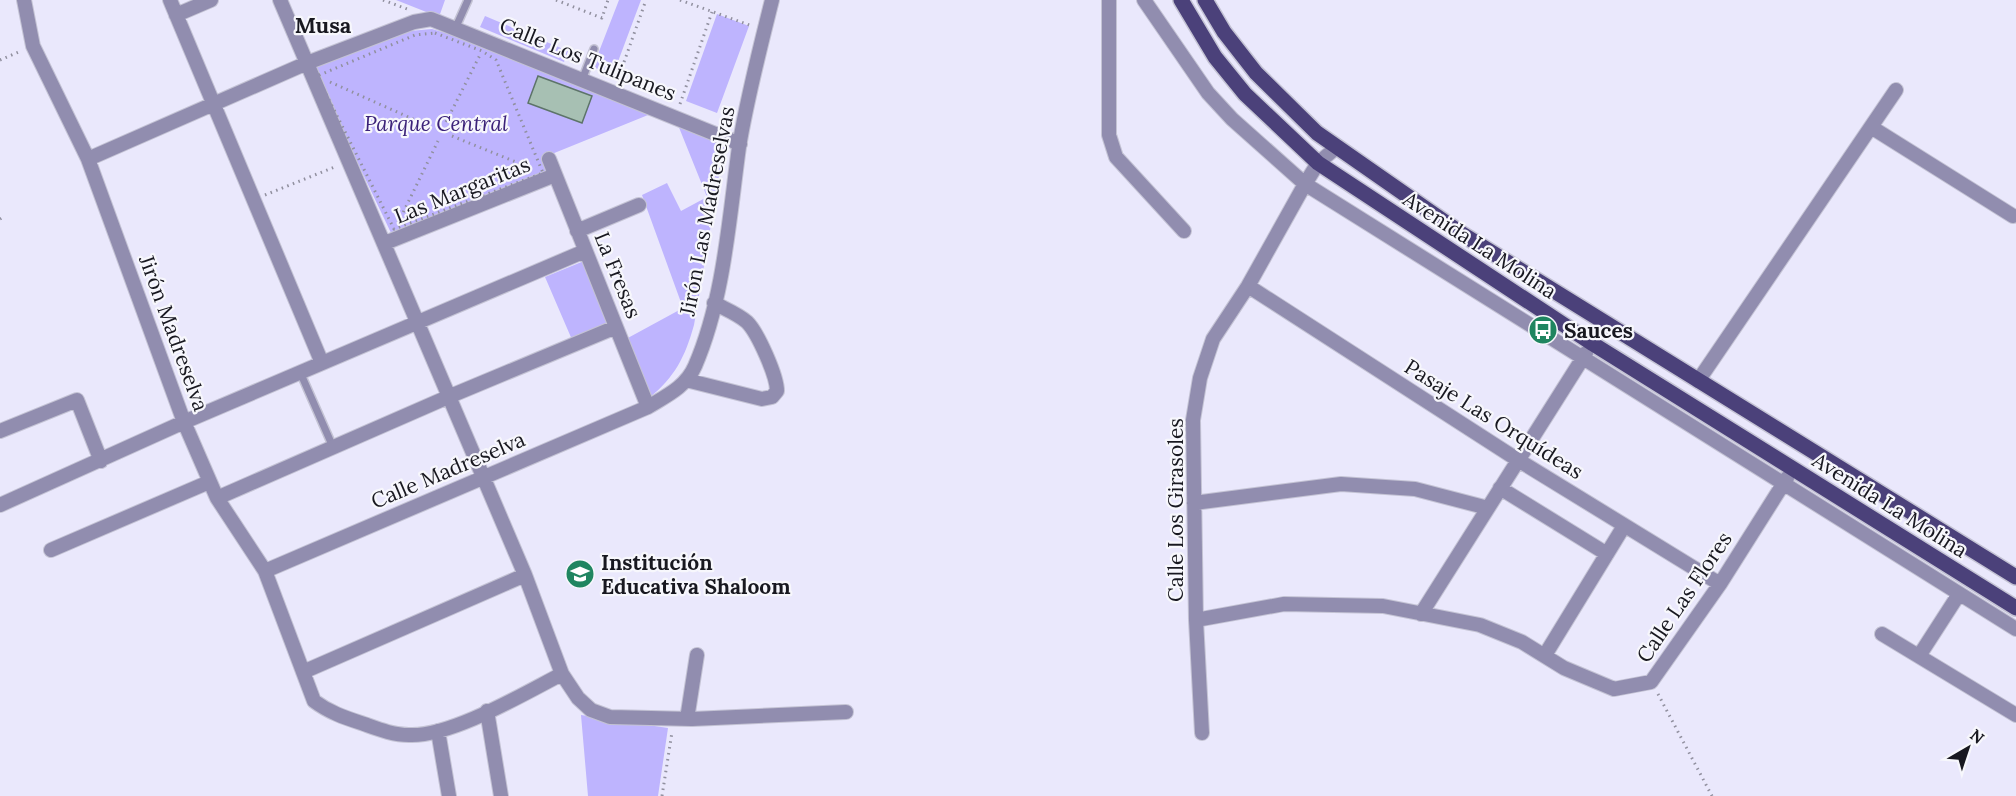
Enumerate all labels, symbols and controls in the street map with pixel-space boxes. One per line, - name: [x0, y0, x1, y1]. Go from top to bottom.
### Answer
- district label: Musa: [295, 11, 352, 39]
- street label: Calle Los Tulipanes: [496, 11, 680, 107]
- street label: Jirón Las Madreselvas: [673, 104, 741, 319]
- park label: Parque Central: [364, 110, 508, 137]
- street label: Las Margaritas: [390, 150, 534, 230]
- street label: Avenida La Molina: [1397, 185, 1562, 305]
- street label: La Fresas: [588, 228, 648, 322]
- street label: Jirón Madreselva: [133, 250, 215, 415]
- bus stop icon: Sauces: [1527, 314, 1559, 346]
- place label: Sauces: [1564, 317, 1633, 344]
- street label: Pasaje Las Orquídeas: [1400, 353, 1588, 485]
- street label: Calle Los Girasoles: [1162, 418, 1189, 602]
- street label: Calle Madreselva: [367, 425, 529, 515]
- street label: Avenida La Molina: [1807, 446, 1973, 564]
- street label: Calle Las Flores: [1630, 526, 1738, 668]
- place label: Institución Educativa Shaloom: [601, 549, 791, 600]
- school or university icon: Institución Educativa Shaloom: [564, 558, 596, 590]
- north arrow: [1938, 718, 1998, 778]
- text: N: [1966, 725, 1989, 748]

